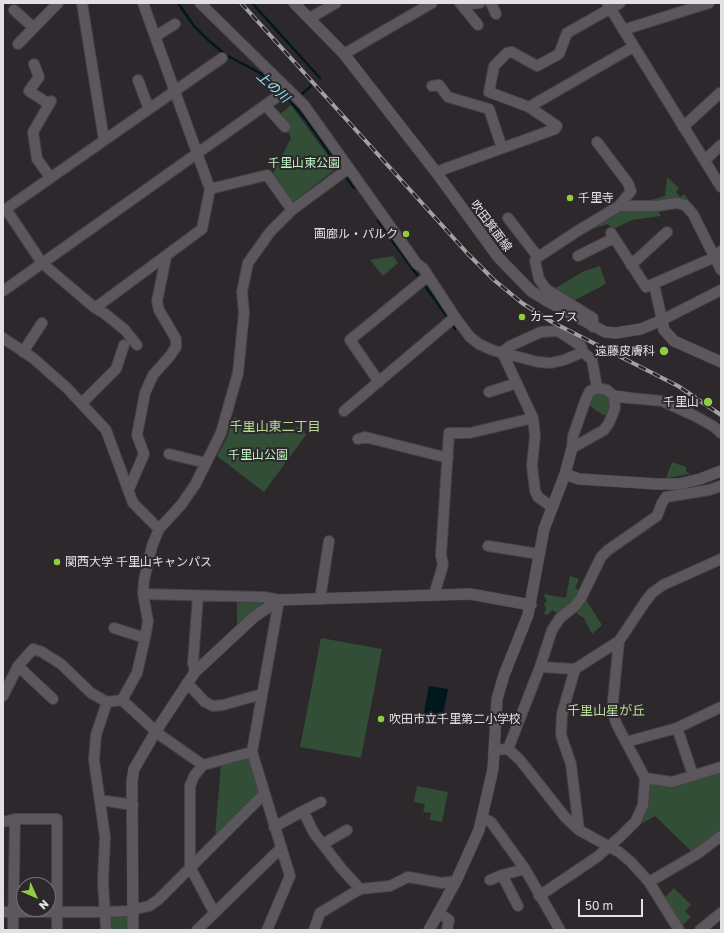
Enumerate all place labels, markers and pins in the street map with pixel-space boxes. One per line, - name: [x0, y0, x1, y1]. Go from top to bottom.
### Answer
- place label: 千里寺: [578, 191, 614, 205]
- marker: 千里寺: [565, 193, 575, 203]
- place label: 画廊ル・パルク: [314, 227, 398, 241]
- marker: 画廊ル・パルク: [401, 229, 411, 239]
- place label: カーブス: [530, 310, 578, 324]
- marker: カーブス: [517, 312, 527, 322]
- place label: 遠藤皮膚科: [595, 344, 655, 358]
- marker: 遠藤皮膚科: [658, 345, 670, 357]
- place label: 千里山: [663, 395, 699, 409]
- marker: 千里山: [702, 396, 714, 408]
- place label: 関西大学 千里山キャンパス: [65, 555, 212, 569]
- marker: 関西大学 千里山キャンパス: [52, 557, 62, 567]
- place label: 吹田市立千里第二小学校: [389, 712, 521, 726]
- marker: 吹田市立千里第二小学校: [376, 714, 386, 724]

